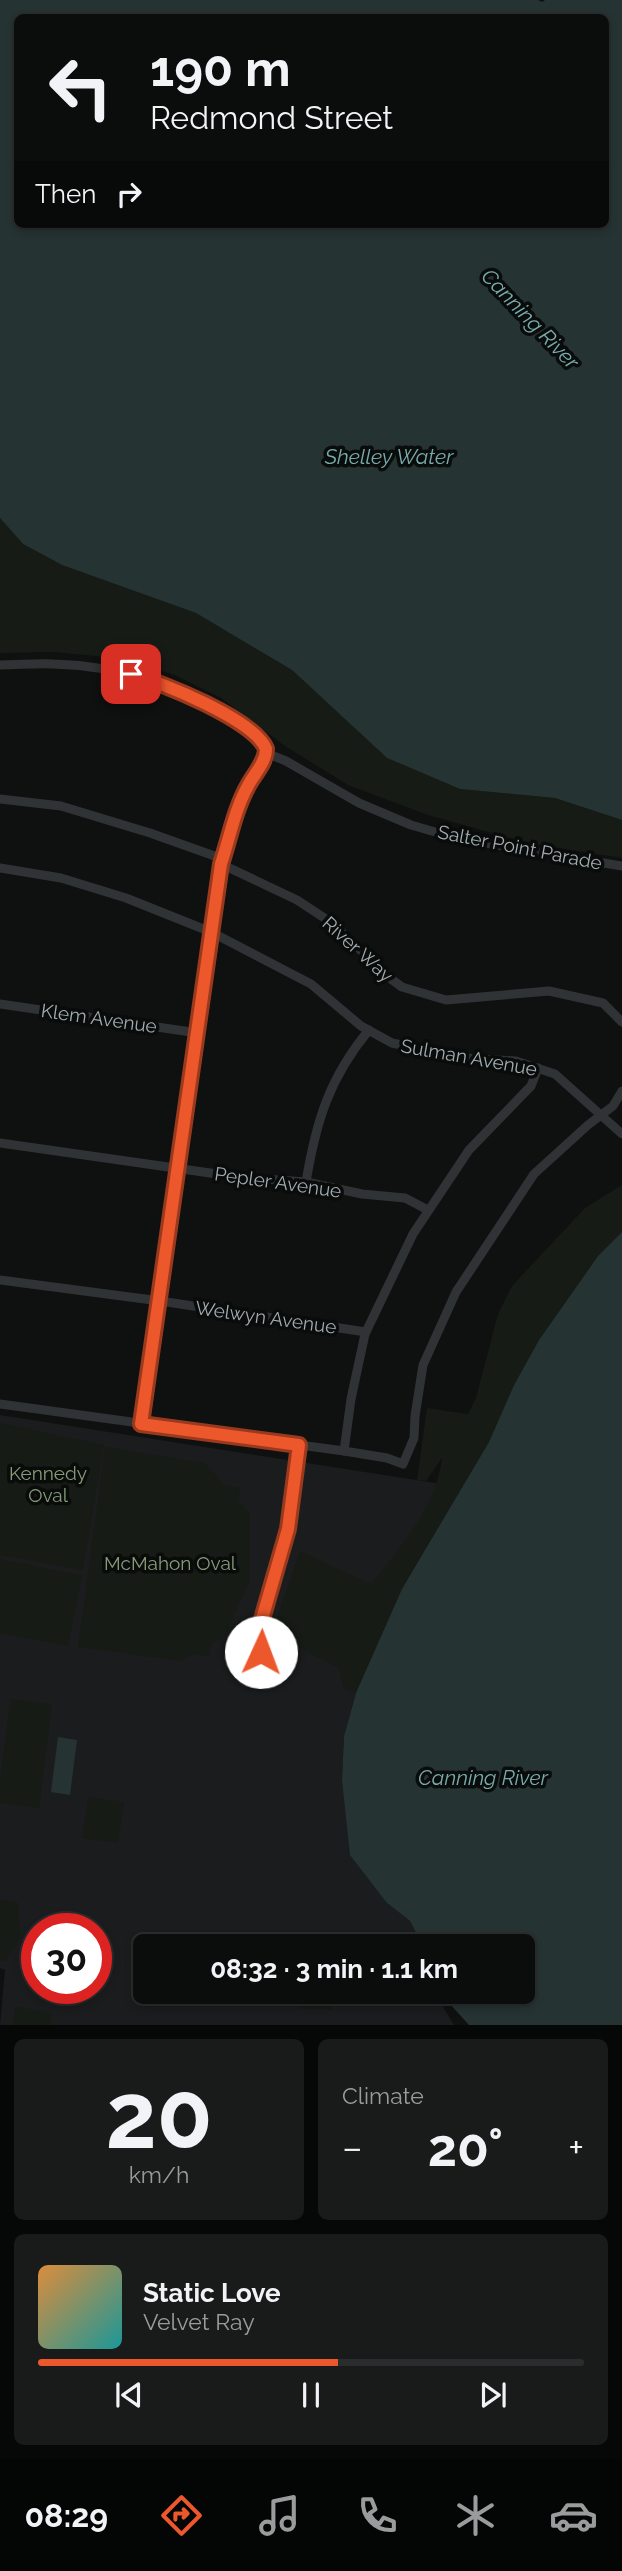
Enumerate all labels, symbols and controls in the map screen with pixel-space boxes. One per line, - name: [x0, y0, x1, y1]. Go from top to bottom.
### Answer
- text: 190 m: [150, 40, 291, 97]
- icon: left: [35, 42, 126, 133]
- text: Redmond Street: [150, 99, 393, 136]
- icon: right: [110, 175, 148, 213]
- text: Then: [35, 179, 96, 209]
- water label: Canning River: [476, 263, 585, 375]
- water label: Shelley Water: [324, 444, 454, 469]
- pin: [101, 644, 161, 704]
- icon: arrive: [112, 655, 150, 693]
- street label: Salter Point Parade: [436, 820, 604, 874]
- street label: River Way: [318, 912, 398, 986]
- street label: Klem Avenue: [40, 999, 158, 1037]
- street label: Sulman Avenue: [399, 1034, 539, 1080]
- street label: Pepler Avenue: [213, 1162, 343, 1202]
- street label: Welwyn Avenue: [194, 1296, 338, 1338]
- park label: Kennedy Oval: [9, 1462, 87, 1506]
- park label: McMahon Oval: [104, 1552, 237, 1574]
- position arrow: [224, 1615, 298, 1689]
- water label: Canning River: [418, 1765, 549, 1790]
- speed limit sign: 30: [21, 1913, 112, 2004]
- text: 08:32 · 3 min · 1.1 km: [210, 1954, 458, 1984]
- text: 20: [105, 2062, 213, 2169]
- text: Climate: [342, 2082, 424, 2109]
- text: 20°: [428, 2117, 503, 2178]
- text: −: [342, 2125, 362, 2170]
- text: +: [568, 2125, 584, 2170]
- text: km/h: [129, 2161, 189, 2188]
- text: Static Love: [143, 2278, 281, 2308]
- text: Velvet Ray: [143, 2308, 255, 2335]
- icon: previous: [110, 2376, 148, 2414]
- icon: pause: [292, 2376, 330, 2414]
- icon: next: [474, 2376, 512, 2414]
- icon: directions: [157, 2491, 206, 2540]
- icon: music: [255, 2491, 304, 2540]
- icon: phone: [353, 2491, 402, 2540]
- icon: climate: [451, 2491, 500, 2540]
- icon: car: [549, 2491, 598, 2540]
- text: 08:29: [24, 2497, 108, 2534]

